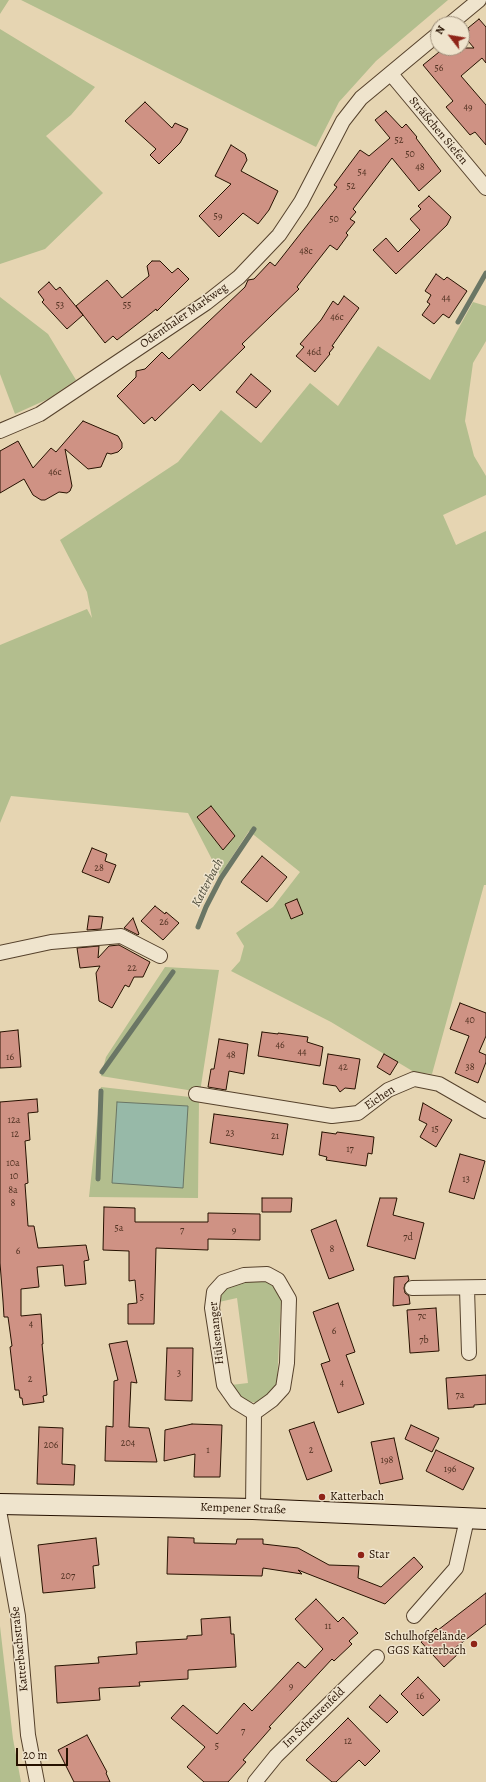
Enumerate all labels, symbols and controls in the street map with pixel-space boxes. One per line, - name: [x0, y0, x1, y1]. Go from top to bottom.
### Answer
- north arrow: [430, 16, 470, 56]
- text: N: [432, 23, 449, 37]
- house number: 56: [435, 63, 443, 75]
- street label: Sträßchen Siefen: [405, 94, 471, 168]
- house number: 49: [463, 102, 473, 114]
- house number: 52: [394, 135, 404, 147]
- house number: 50: [405, 149, 415, 161]
- house number: 48: [415, 162, 425, 174]
- house number: 54: [358, 167, 366, 179]
- house number: 52: [346, 181, 356, 193]
- house number: 59: [214, 211, 222, 223]
- house number: 50: [329, 214, 339, 226]
- house number: 48c: [299, 246, 313, 258]
- street label: Odenthaler Markweg: [137, 280, 231, 352]
- house number: 44: [441, 293, 451, 305]
- house number: 53: [56, 300, 64, 312]
- house number: 55: [123, 300, 131, 312]
- house number: 46c: [330, 312, 344, 324]
- house number: 46d: [307, 347, 321, 359]
- house number: 46c: [48, 467, 62, 479]
- water label: Katterbach: [189, 856, 227, 910]
- house number: 28: [94, 863, 104, 875]
- house number: 26: [159, 917, 169, 929]
- house number: 22: [127, 963, 137, 975]
- house number: 40: [465, 1015, 475, 1027]
- house number: 46: [275, 1040, 285, 1052]
- house number: 44: [297, 1047, 307, 1059]
- house number: 48: [226, 1050, 236, 1062]
- house number: 16: [6, 1052, 14, 1064]
- house number: 42: [338, 1062, 348, 1074]
- house number: 38: [465, 1062, 475, 1074]
- street label: Eichen: [362, 1083, 398, 1113]
- house number: 12a: [8, 1115, 20, 1127]
- house number: 15: [431, 1124, 439, 1136]
- house number: 23: [226, 1128, 234, 1140]
- house number: 12: [11, 1129, 19, 1141]
- house number: 21: [271, 1131, 279, 1143]
- house number: 17: [346, 1144, 354, 1156]
- house number: 10a: [6, 1158, 20, 1170]
- house number: 10: [10, 1171, 18, 1183]
- house number: 13: [462, 1174, 470, 1186]
- house number: 8a: [8, 1185, 18, 1197]
- house number: 8: [11, 1198, 15, 1210]
- house number: 5a: [115, 1223, 123, 1235]
- house number: 7: [180, 1225, 184, 1237]
- house number: 9: [232, 1225, 236, 1237]
- house number: 7d: [403, 1232, 413, 1244]
- house number: 8: [330, 1244, 334, 1256]
- house number: 6: [16, 1246, 20, 1258]
- house number: 5: [140, 1292, 144, 1304]
- street label: Hülsenanger: [207, 1301, 227, 1365]
- house number: 7c: [418, 1311, 426, 1323]
- house number: 4: [29, 1319, 33, 1331]
- house number: 6: [332, 1326, 336, 1338]
- house number: 7b: [419, 1335, 429, 1347]
- house number: 3: [177, 1368, 181, 1380]
- house number: 2: [28, 1374, 32, 1386]
- house number: 4: [340, 1378, 344, 1390]
- house number: 7a: [456, 1390, 464, 1402]
- house number: 204: [121, 1438, 135, 1450]
- house number: 206: [44, 1440, 58, 1452]
- house number: 1: [206, 1445, 210, 1457]
- house number: 2: [309, 1445, 313, 1457]
- house number: 198: [381, 1455, 393, 1467]
- house number: 196: [444, 1464, 456, 1476]
- place label: Katterbach: [330, 1490, 384, 1504]
- marker: Katterbach: [317, 1492, 327, 1502]
- street label: Kempener Straße: [200, 1500, 286, 1518]
- place label: Star: [369, 1548, 390, 1562]
- marker: Star: [356, 1550, 366, 1560]
- house number: 207: [61, 1571, 75, 1583]
- street label: Katterbachstraße: [8, 1606, 32, 1692]
- house number: 11: [325, 1621, 331, 1633]
- place label: Schulhofgelände GGS Katterbach: [385, 1630, 466, 1658]
- marker: Schulhofgelände GGS Katterbach: [469, 1639, 479, 1649]
- house number: 9: [289, 1681, 293, 1693]
- street label: Im Scheurenfeld: [280, 1685, 348, 1751]
- house number: 16: [416, 1691, 424, 1703]
- house number: 7: [241, 1726, 245, 1738]
- house number: 12: [344, 1736, 352, 1748]
- scale bar: [18, 1740, 70, 1766]
- house number: 5: [215, 1741, 219, 1753]
- text: 20 m: [23, 1747, 47, 1763]

